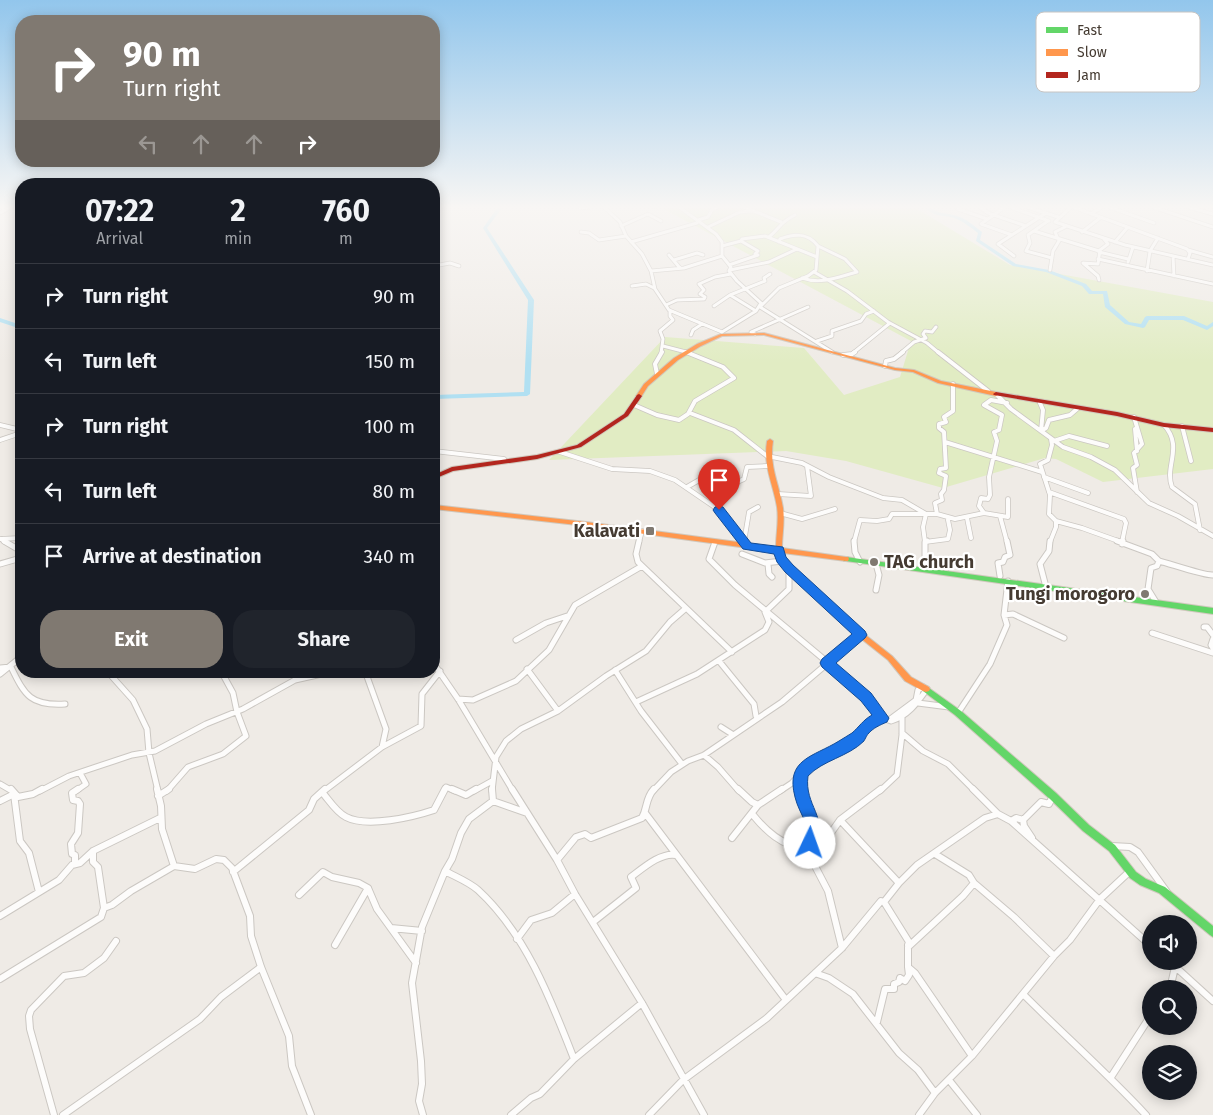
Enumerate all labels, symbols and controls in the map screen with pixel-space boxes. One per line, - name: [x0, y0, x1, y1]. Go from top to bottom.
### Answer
- legend: [1036, 12, 1200, 92]
- text: Fast: [1077, 22, 1103, 39]
- text: 90 m: [123, 33, 201, 75]
- icon: right: [40, 35, 105, 100]
- text: Slow: [1077, 44, 1107, 61]
- text: Jam: [1077, 67, 1101, 84]
- text: Turn right: [123, 75, 220, 102]
- icon: left: [134, 130, 162, 158]
- icon: ahead: [187, 130, 215, 158]
- icon: ahead: [240, 130, 268, 158]
- icon: right: [293, 130, 321, 158]
- text: 07:22: [85, 193, 154, 229]
- text: 2: [230, 193, 246, 229]
- text: 760: [322, 193, 370, 229]
- text: Arrival: [96, 229, 143, 248]
- text: min: [224, 229, 252, 248]
- text: m: [339, 229, 353, 248]
- icon: right: [40, 282, 68, 310]
- text: Turn right: [83, 285, 168, 308]
- text: 90 m: [373, 285, 415, 308]
- icon: left: [40, 347, 68, 375]
- text: Turn left: [83, 350, 157, 373]
- text: 150 m: [365, 350, 415, 373]
- icon: right: [40, 412, 68, 440]
- text: Turn right: [83, 415, 168, 438]
- text: 100 m: [364, 415, 415, 438]
- pin: [698, 459, 740, 510]
- icon: arrive: [705, 466, 733, 494]
- icon: left: [40, 477, 68, 505]
- text: Turn left: [83, 480, 157, 503]
- text: 80 m: [373, 480, 415, 503]
- place label: Kalavati: [574, 520, 640, 542]
- marker: Kalavati: [644, 525, 656, 537]
- icon: arrive: [40, 542, 68, 570]
- text: Arrive at destination: [83, 545, 262, 568]
- text: 340 m: [364, 545, 415, 568]
- place label: TAG church: [884, 551, 974, 573]
- marker: TAG church: [868, 556, 880, 568]
- place label: Tungi morogoro: [1006, 583, 1135, 605]
- marker: Tungi morogoro: [1139, 588, 1151, 600]
- button: Exit: [40, 610, 223, 668]
- button: Share: [233, 610, 415, 668]
- position arrow: [783, 816, 835, 868]
- map controls: [1142, 915, 1197, 1100]
- button: sound: [1142, 915, 1197, 970]
- button: search: [1142, 980, 1197, 1035]
- button: layers: [1142, 1045, 1197, 1100]

